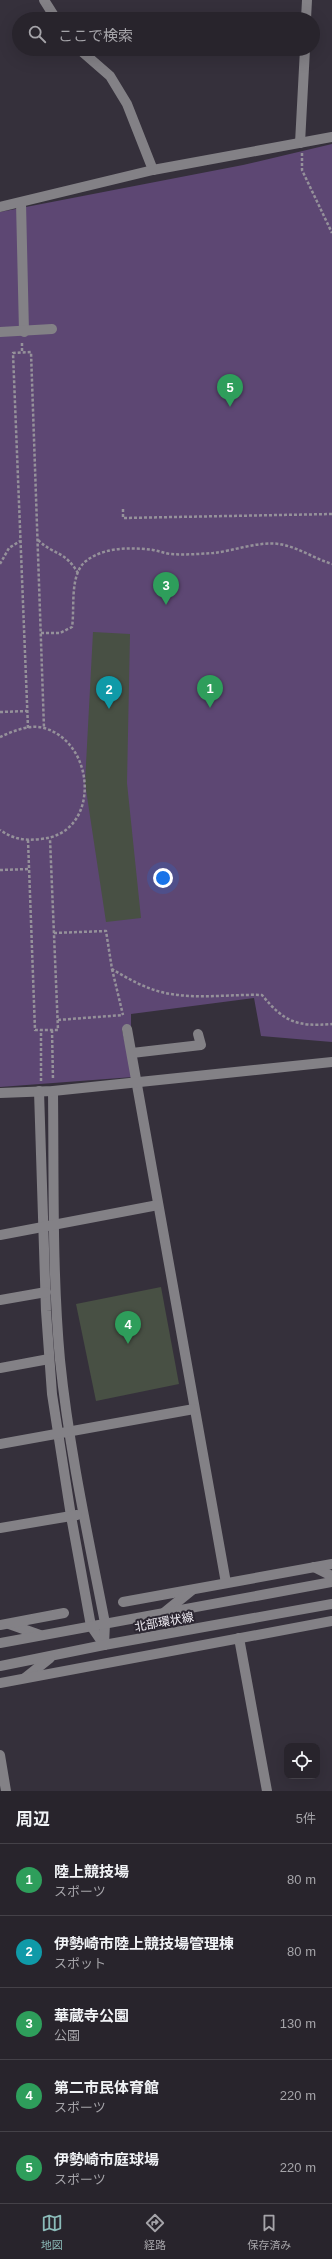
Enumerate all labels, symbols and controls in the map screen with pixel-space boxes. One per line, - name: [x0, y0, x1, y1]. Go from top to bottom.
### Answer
- search box: [12, 12, 320, 56]
- icon: search: [26, 23, 48, 45]
- text: ここで検索: [58, 27, 133, 44]
- pin: 5: [217, 374, 243, 407]
- pin: 3: [153, 572, 179, 605]
- pin: 1: [197, 675, 223, 708]
- pin: 2: [96, 676, 122, 709]
- your location: [153, 868, 173, 888]
- pin: 4: [115, 1311, 141, 1344]
- street label: 北部環状線: [133, 1610, 195, 1634]
- map controls: [284, 1743, 320, 1779]
- button: locate: [284, 1743, 320, 1779]
- text: 周辺: [16, 1810, 50, 1829]
- text: 5件: [296, 1811, 316, 1826]
- text: 陸上競技場: [54, 1863, 129, 1880]
- text: 1: [25, 1872, 33, 1887]
- text: 80 m: [287, 1872, 316, 1887]
- text: スポーツ: [54, 1884, 106, 1899]
- text: 伊勢崎市陸上競技場管理棟: [54, 1935, 234, 1952]
- text: 2: [25, 1944, 33, 1959]
- text: 80 m: [287, 1944, 316, 1959]
- text: スポット: [54, 1956, 106, 1971]
- text: 華蔵寺公園: [54, 2007, 129, 2024]
- text: 3: [25, 2016, 33, 2031]
- text: 130 m: [280, 2016, 316, 2031]
- text: 公園: [54, 2028, 80, 2043]
- text: 第二市民体育館: [54, 2079, 159, 2096]
- text: 4: [25, 2088, 33, 2103]
- text: 220 m: [280, 2088, 316, 2103]
- text: スポーツ: [54, 2100, 106, 2115]
- text: 伊勢崎市庭球場: [54, 2151, 159, 2168]
- text: 5: [25, 2160, 33, 2175]
- text: 220 m: [280, 2160, 316, 2175]
- text: スポーツ: [54, 2172, 106, 2187]
- tab: 地図: [41, 2212, 63, 2252]
- tab: 経路: [144, 2212, 166, 2252]
- tab: 保存済み: [247, 2212, 291, 2252]

